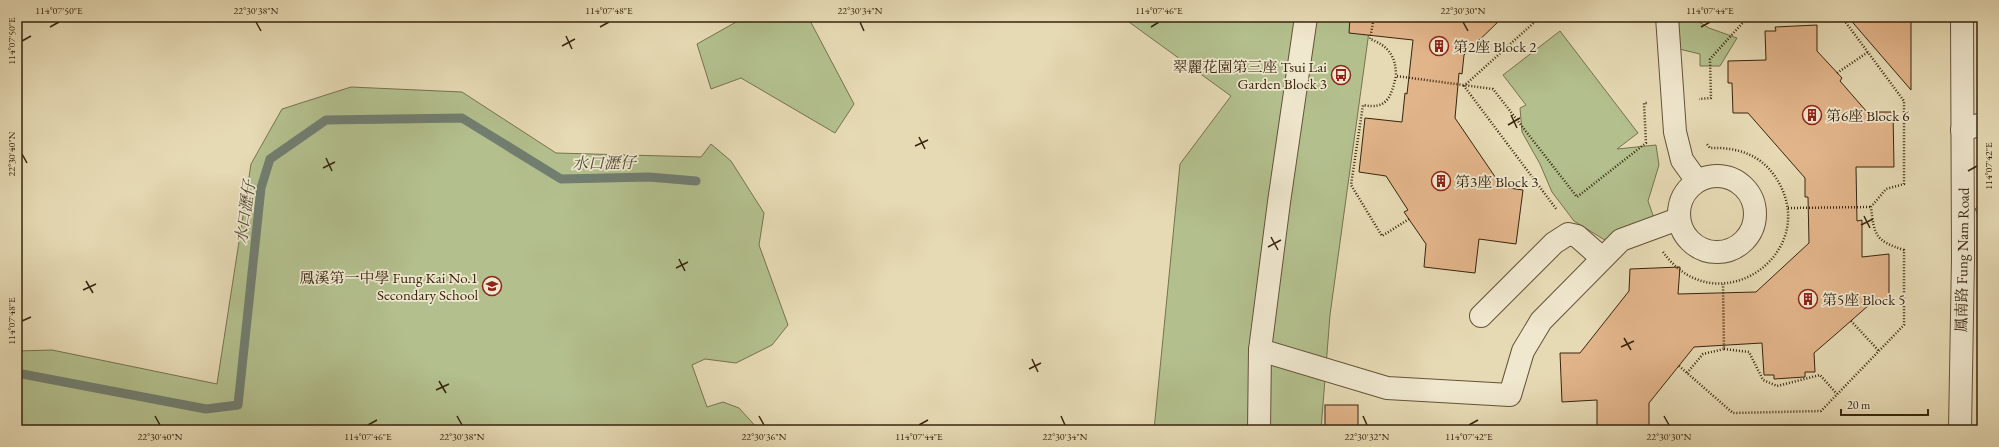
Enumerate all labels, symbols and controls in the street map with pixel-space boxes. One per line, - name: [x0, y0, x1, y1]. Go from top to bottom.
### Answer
- text: 114°07'50"E: [35, 4, 83, 17]
- text: 22°30'38"N: [234, 4, 279, 17]
- text: 114°07'48"E: [585, 4, 633, 17]
- text: 22°30'34"N: [838, 4, 883, 17]
- text: 114°07'46"E: [1135, 4, 1183, 17]
- text: 22°30'30"N: [1441, 4, 1486, 17]
- text: 114°07'44"E: [1686, 4, 1734, 17]
- text: 114°07'50"E: [5, 17, 18, 65]
- building icon: 第2座 Block 2: [1428, 35, 1450, 57]
- place label: 第2座 Block 2: [1453, 37, 1537, 56]
- place label: 翠麗花園第三座 Tsui Lai Garden Block 3: [1173, 57, 1327, 93]
- bus stop icon: 翠麗花園第三座 Tsui Lai Garden Block 3: [1330, 64, 1352, 86]
- building icon: 第6座 Block 6: [1801, 104, 1823, 126]
- place label: 第6座 Block 6: [1826, 106, 1909, 125]
- text: 22°30'40"N: [5, 131, 18, 176]
- text: 114°07'42"E: [1982, 142, 1995, 190]
- water label: 水口瀝仔: [572, 152, 638, 174]
- building icon: 第3座 Block 3: [1430, 170, 1452, 192]
- place label: 第3座 Block 3: [1455, 172, 1538, 191]
- water label: 水口瀝仔: [230, 177, 260, 245]
- street label: 鳳南路 Fung Nam Road: [1951, 187, 1973, 333]
- place label: 鳳溪第一中學 Fung Kai No.1 Secondary School: [300, 268, 478, 304]
- school or university icon: 鳳溪第一中學 Fung Kai No.1 Secondary School: [481, 275, 503, 297]
- building icon: 第5座 Block 5: [1797, 288, 1819, 310]
- place label: 第5座 Block 5: [1822, 290, 1905, 309]
- text: 114°07'48"E: [5, 297, 18, 345]
- scale bar: [1841, 391, 1928, 417]
- text: 20 m: [1847, 397, 1871, 413]
- text: 22°30'40"N: [138, 430, 183, 443]
- text: 114°07'46"E: [344, 430, 392, 443]
- text: 22°30'38"N: [440, 430, 485, 443]
- text: 22°30'36"N: [742, 430, 787, 443]
- text: 114°07'44"E: [895, 430, 943, 443]
- text: 22°30'34"N: [1043, 430, 1088, 443]
- text: 22°30'32"N: [1345, 430, 1390, 443]
- text: 114°07'42"E: [1445, 430, 1493, 443]
- text: 22°30'30"N: [1647, 430, 1692, 443]

